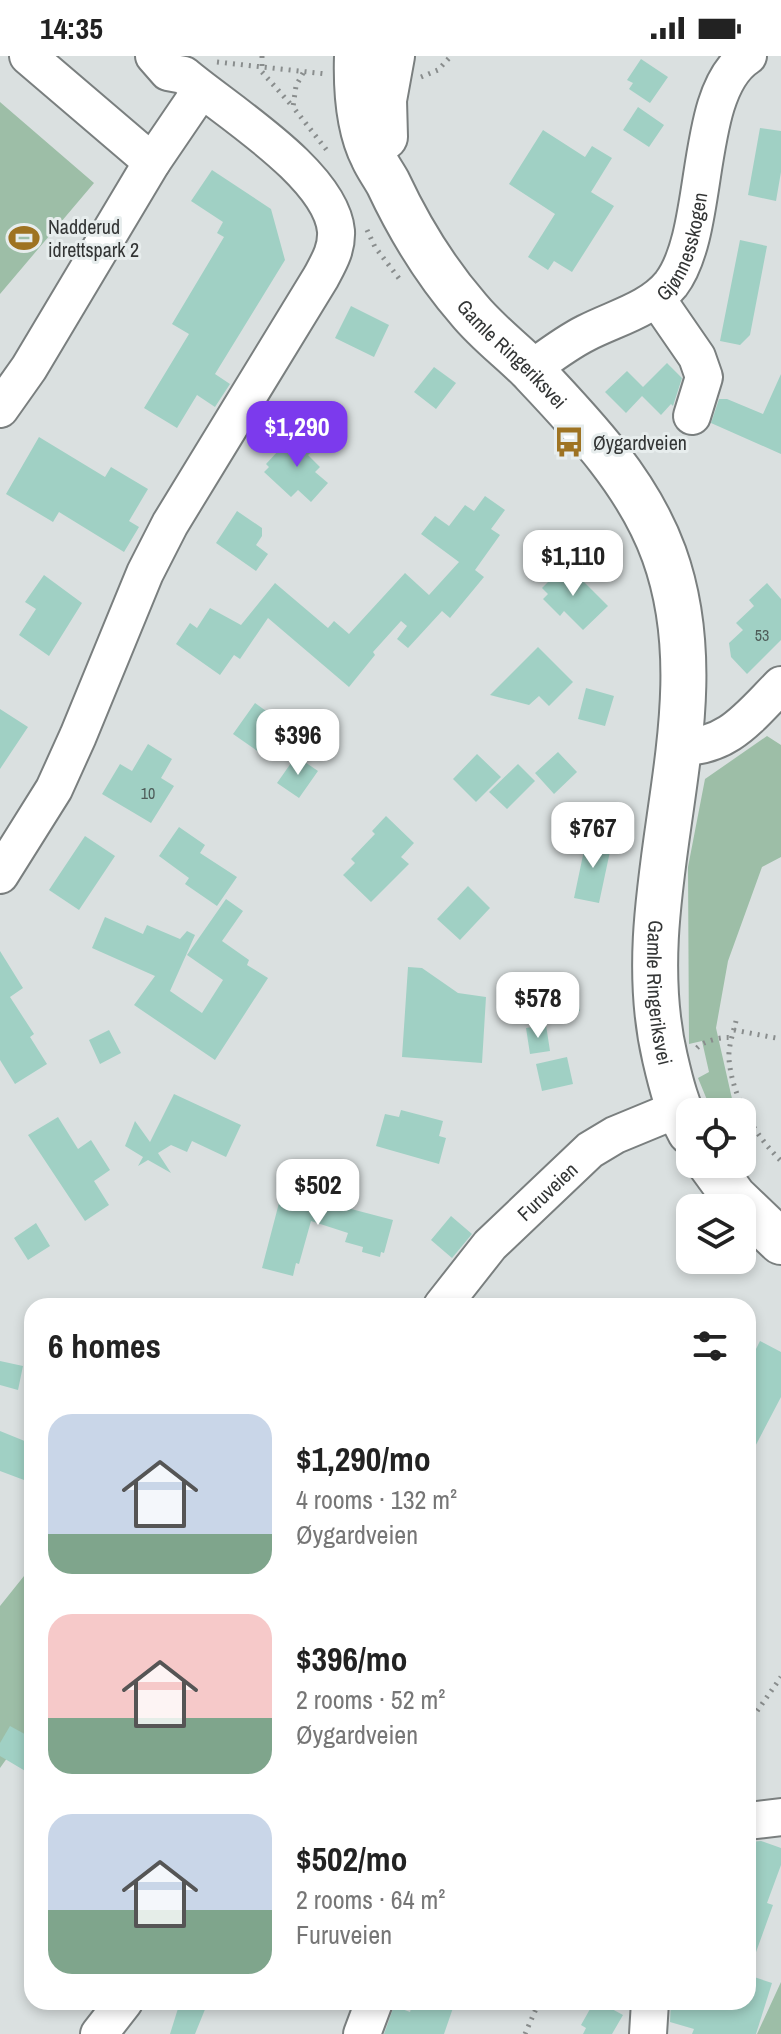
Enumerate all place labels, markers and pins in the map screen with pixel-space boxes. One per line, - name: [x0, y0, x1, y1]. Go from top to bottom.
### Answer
- place label: Nadderud idrettspark 2: [48, 213, 139, 263]
- sports icon: Nadderud idrettspark 2: [7, 221, 41, 255]
- pin: $1,290: [232, 401, 362, 469]
- bus stop icon: Øygardveien: [552, 425, 586, 459]
- place label: Øygardveien: [593, 429, 687, 456]
- pin: $1,110: [508, 530, 638, 598]
- pin: $396: [251, 709, 345, 777]
- pin: $767: [546, 802, 640, 870]
- pin: $578: [491, 972, 585, 1040]
- pin: $502: [271, 1159, 365, 1227]

